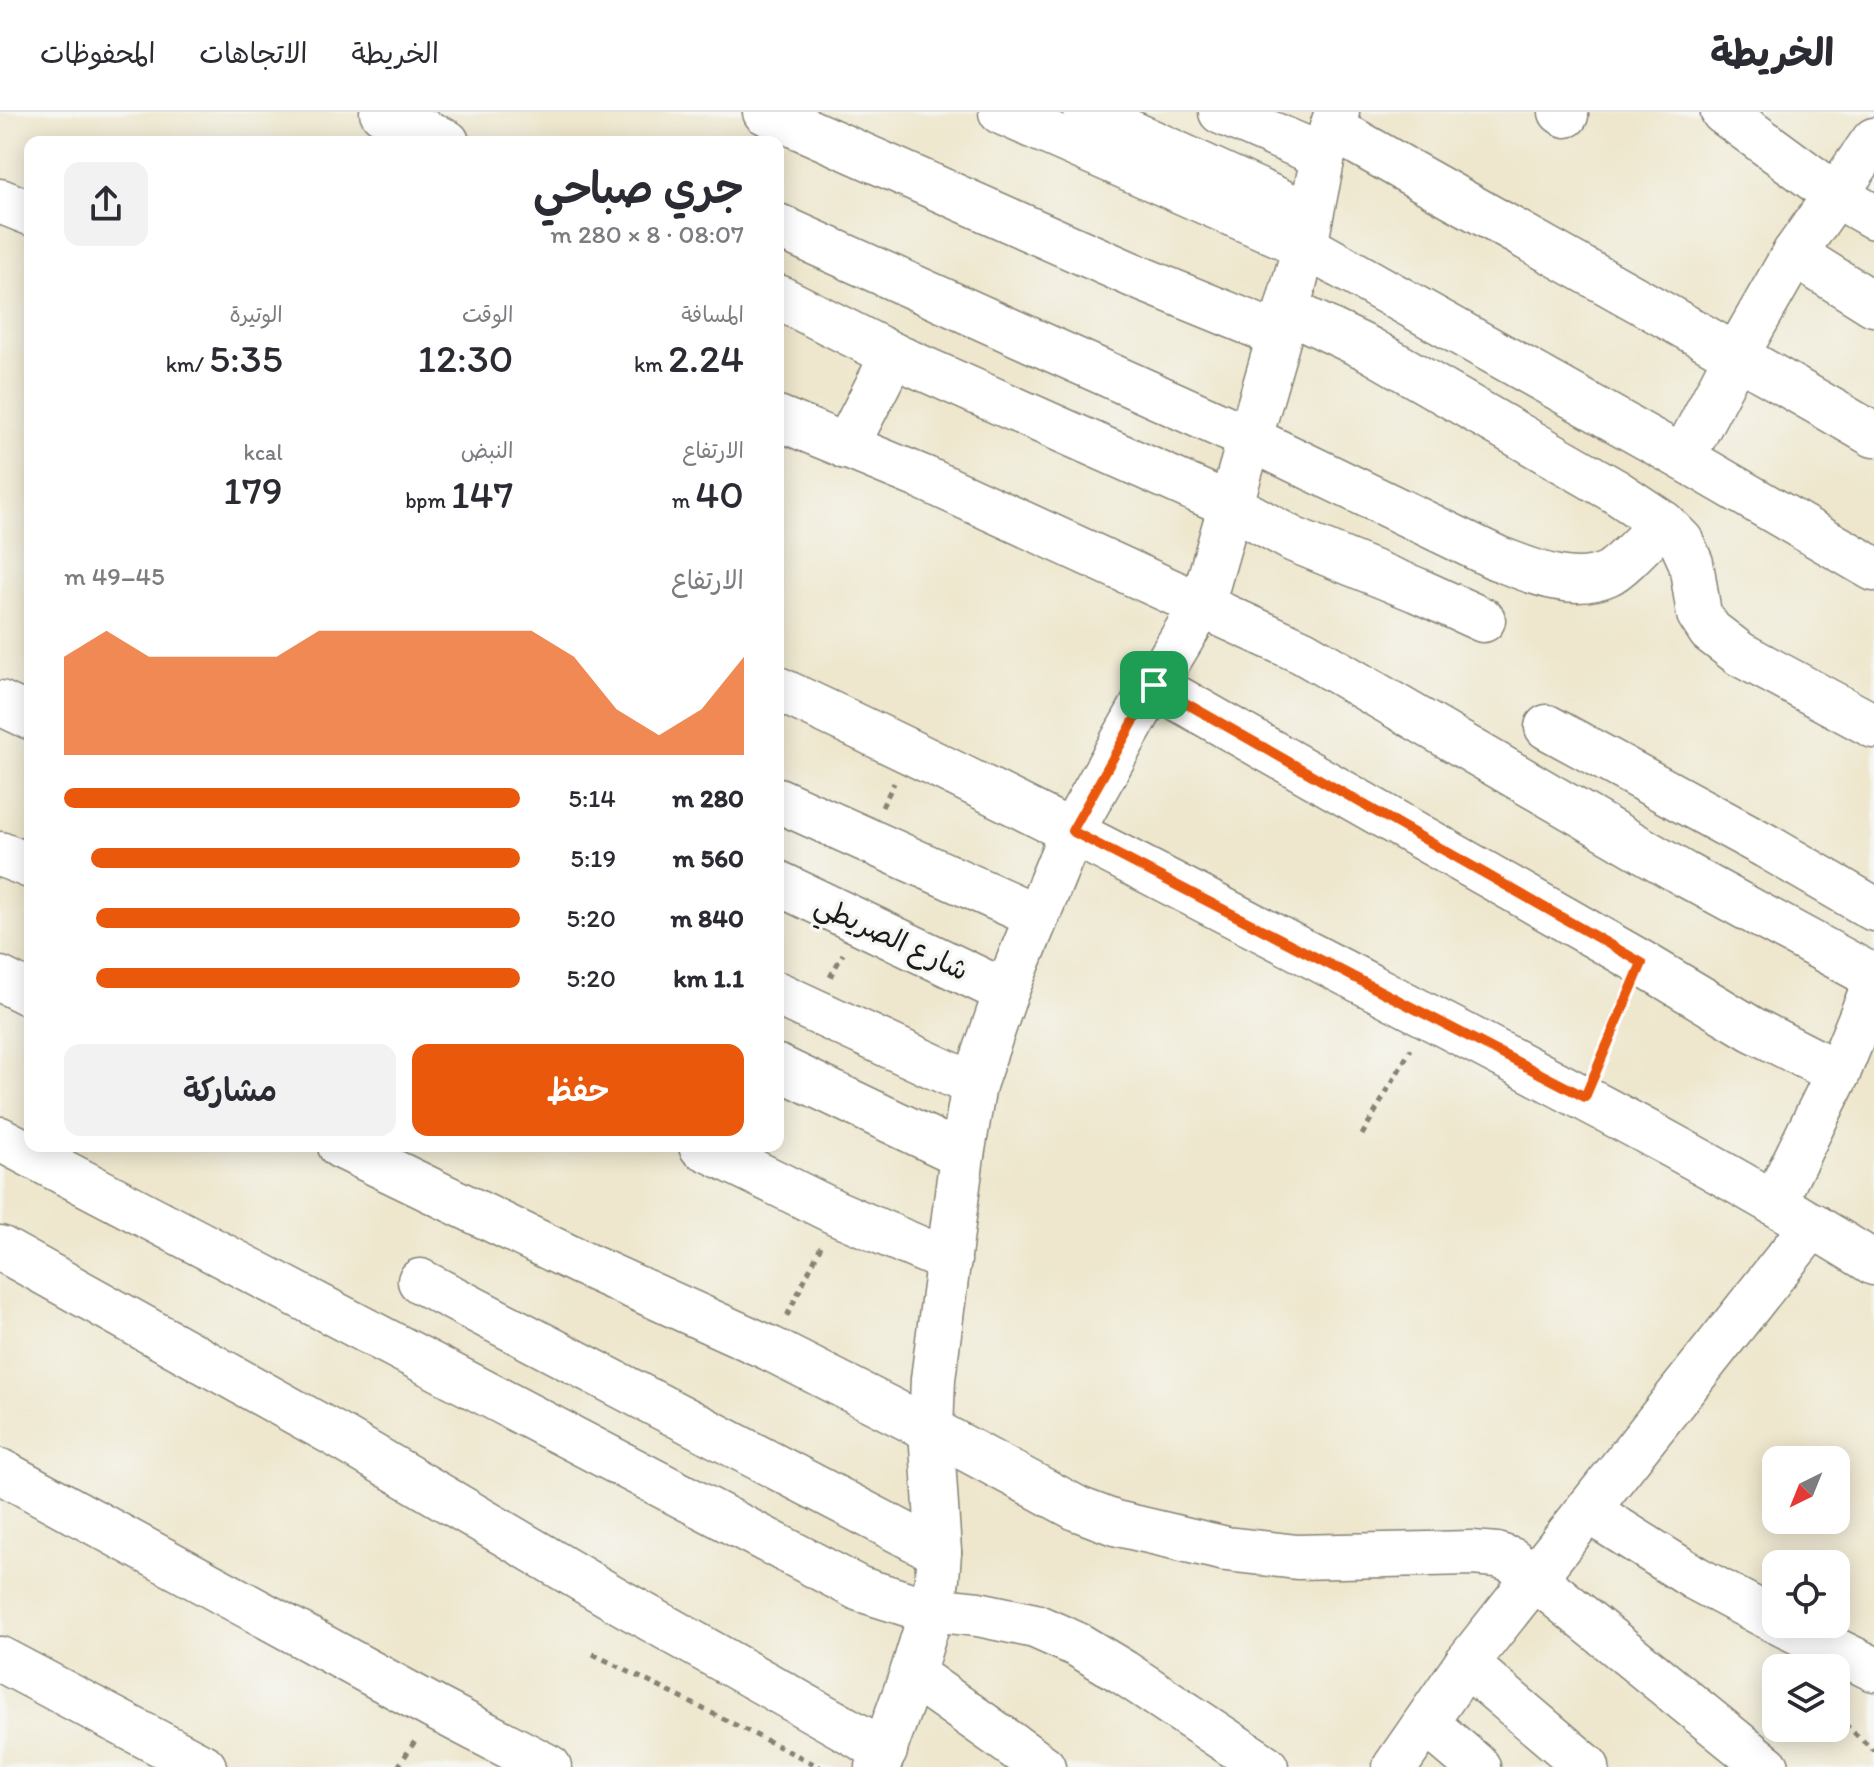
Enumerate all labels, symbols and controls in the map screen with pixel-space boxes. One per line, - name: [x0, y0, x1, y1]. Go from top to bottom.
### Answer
- text: الخريطة: [1710, 30, 1834, 76]
- text: المحفوظات: [40, 36, 155, 70]
- text: الاتجاهات: [199, 36, 307, 70]
- text: الخريطة: [351, 36, 439, 70]
- text: جري صباحي: [533, 161, 744, 214]
- button: share: [64, 162, 148, 246]
- text: 08:07 · 8 × 280 m: [550, 218, 744, 250]
- text: الوتيرة: [230, 301, 283, 328]
- text: الوقت: [462, 301, 513, 328]
- text: المسافة: [681, 301, 744, 328]
- text: 5:35: [209, 334, 283, 382]
- text: 12:30: [418, 334, 513, 382]
- text: 2.24: [668, 334, 744, 382]
- text: /km: [166, 351, 209, 378]
- text: km: [634, 351, 668, 378]
- text: النبض: [461, 437, 513, 464]
- text: الارتفاع: [682, 437, 744, 464]
- text: kcal: [244, 439, 283, 466]
- text: 179: [223, 466, 283, 514]
- text: 147: [451, 470, 513, 518]
- text: 40: [695, 470, 744, 518]
- text: bpm: [405, 487, 451, 514]
- text: m: [672, 487, 695, 514]
- text: 45–49 m: [64, 560, 165, 592]
- text: الارتفاع: [671, 564, 744, 596]
- pin: [1120, 651, 1188, 719]
- icon: arrive: [1132, 663, 1176, 707]
- text: 5:14: [568, 782, 616, 814]
- text: 280 m: [672, 782, 744, 814]
- text: 5:19: [570, 842, 616, 874]
- text: 560 m: [673, 842, 744, 874]
- street label: شارع الصريطي: [807, 887, 974, 995]
- text: 5:20: [566, 902, 616, 934]
- text: 840 m: [670, 902, 744, 934]
- text: 5:20: [566, 962, 616, 994]
- text: 1.1 km: [673, 962, 744, 994]
- button: مشاركة: [64, 1044, 396, 1136]
- button: حفظ: [412, 1044, 744, 1136]
- north arrow: [1762, 1446, 1850, 1534]
- map controls: [1762, 1446, 1850, 1742]
- button: locate: [1762, 1550, 1850, 1638]
- button: layers: [1762, 1654, 1850, 1742]

